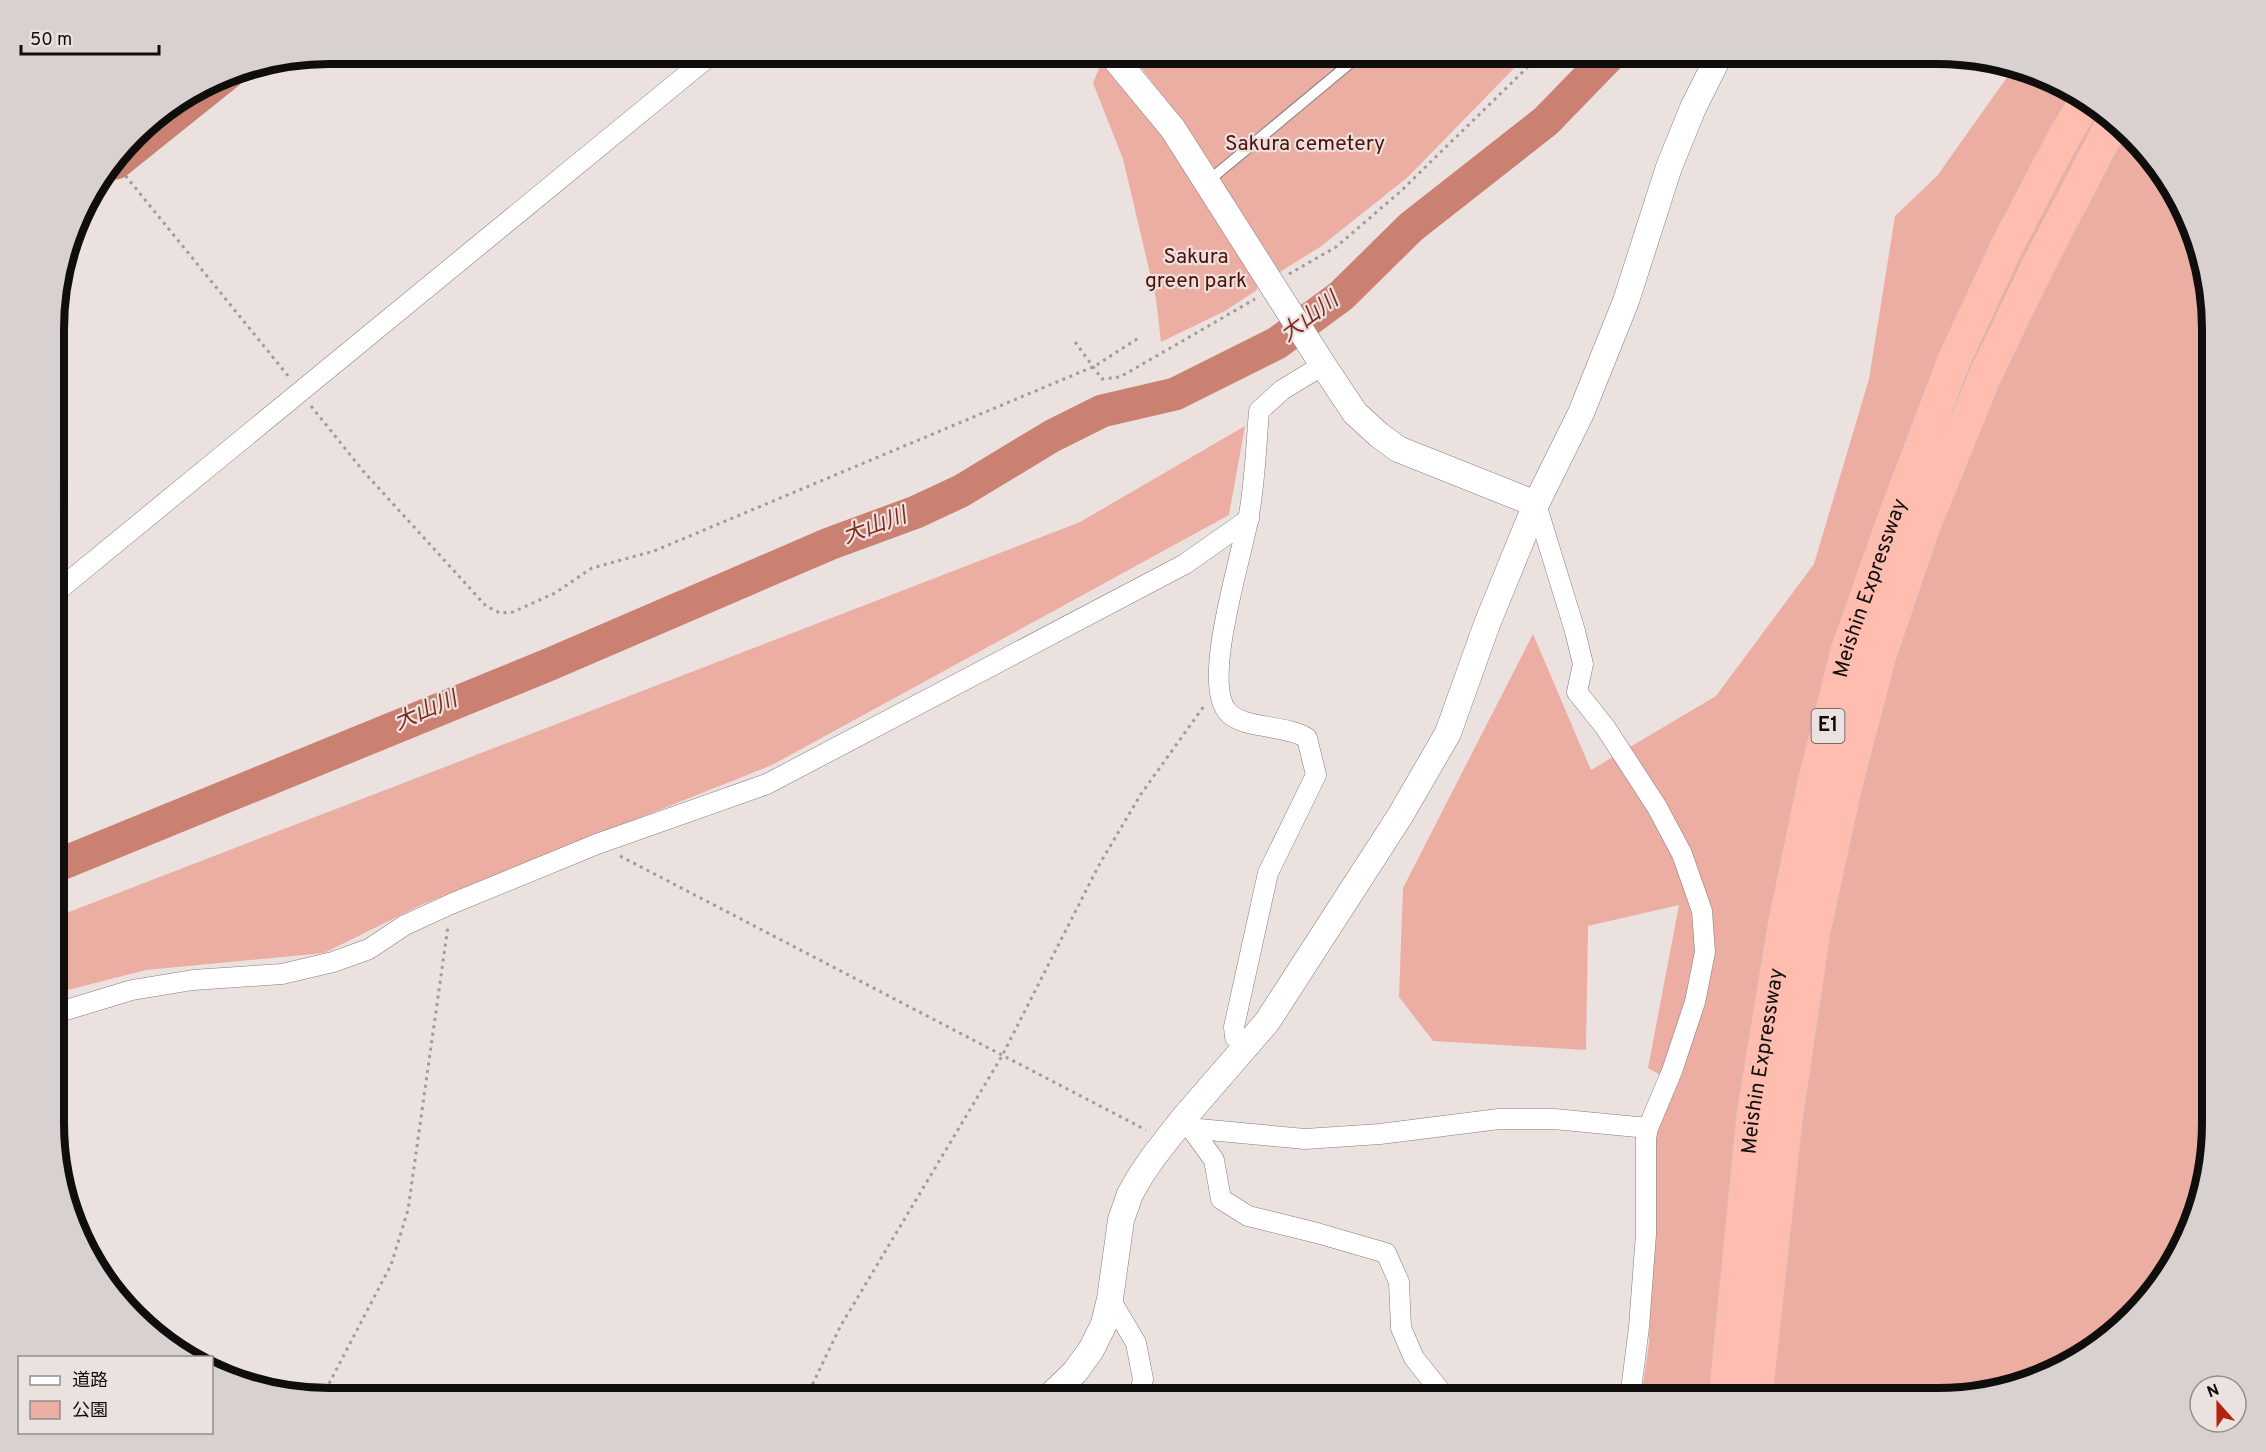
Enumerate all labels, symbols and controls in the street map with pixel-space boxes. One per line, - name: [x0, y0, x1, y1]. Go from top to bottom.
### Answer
- scale bar: [21, 18, 159, 56]
- text: 50 m: [30, 29, 72, 52]
- park label: Sakura cemetery: [1225, 131, 1385, 158]
- park label: Sakura green park: [1145, 244, 1247, 295]
- water label: 大山川: [1276, 286, 1346, 349]
- street label: Meishin Expressway: [1827, 495, 1914, 681]
- water label: 大山川: [839, 502, 912, 551]
- water label: 大山川: [390, 686, 463, 737]
- road number: E1: [1812, 709, 1844, 743]
- street label: Meishin Expressway: [1736, 966, 1790, 1156]
- legend: [18, 1356, 213, 1434]
- text: 道路: [72, 1370, 108, 1393]
- north arrow: [2188, 1374, 2248, 1434]
- text: N: [2204, 1380, 2222, 1403]
- text: 公園: [72, 1400, 108, 1423]

